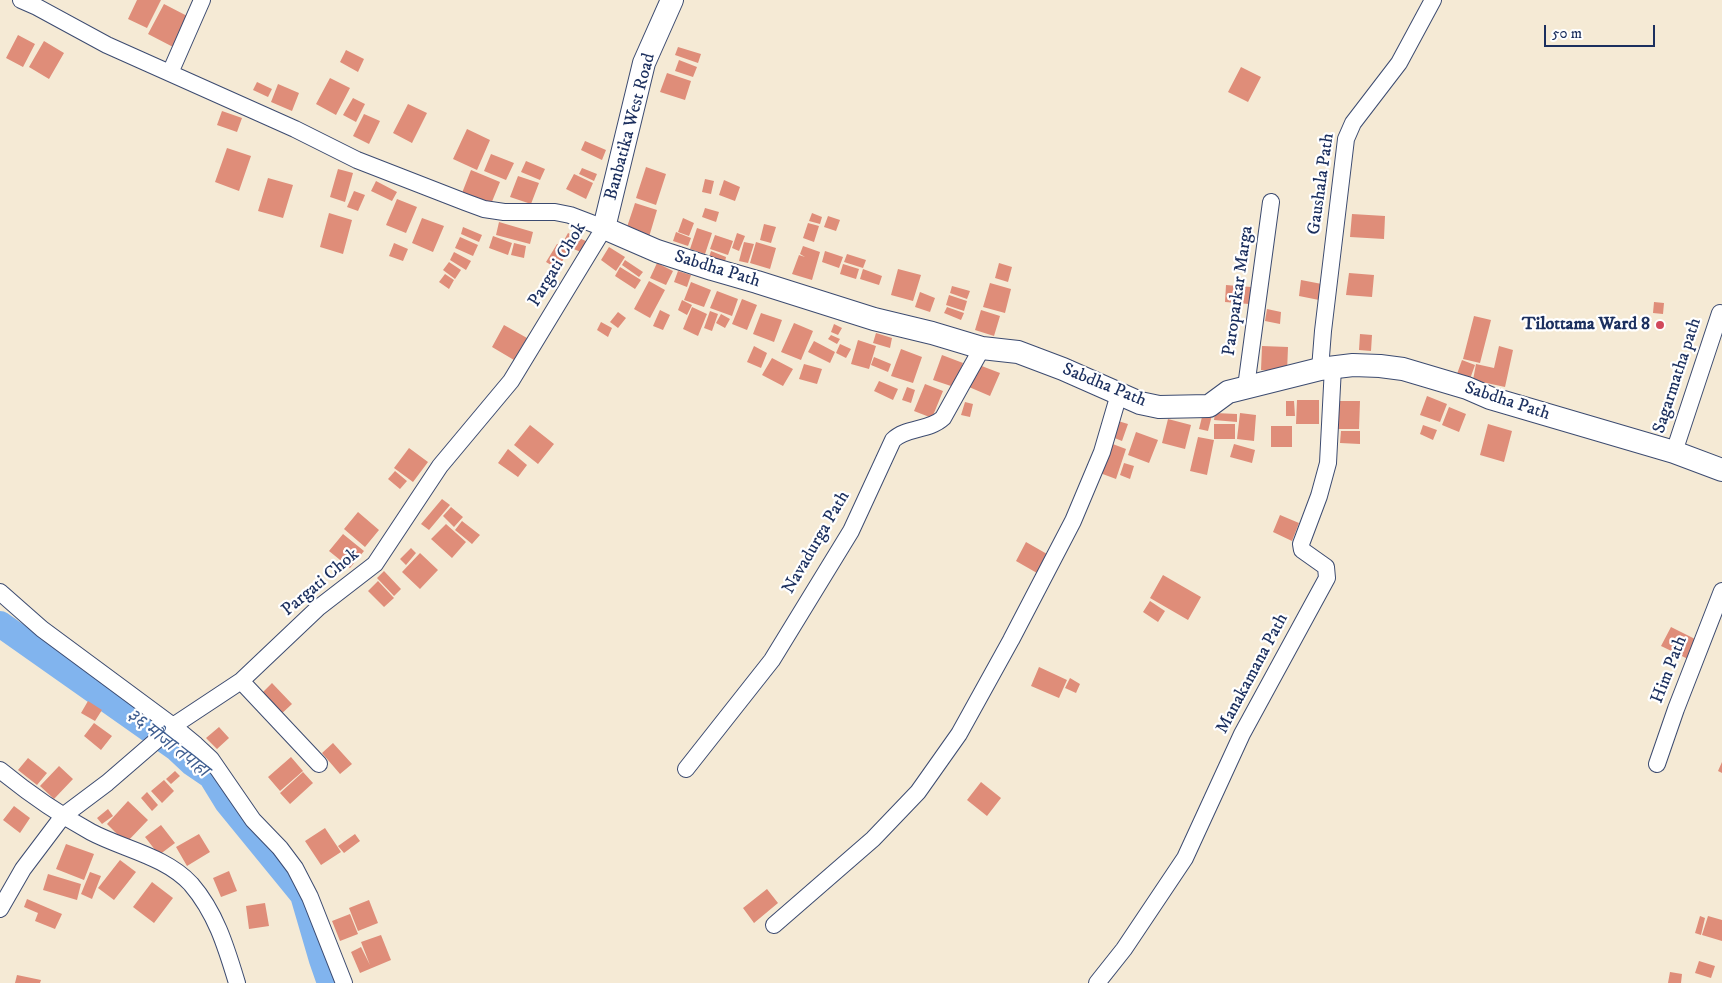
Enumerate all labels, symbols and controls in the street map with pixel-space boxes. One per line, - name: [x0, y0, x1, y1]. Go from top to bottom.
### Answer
- scale bar: [1547, 15, 1658, 47]
- text: 50 m: [1552, 24, 1582, 43]
- street label: Banbatika West Road: [601, 51, 661, 203]
- street label: Gaushala Path: [1304, 132, 1340, 236]
- street label: Pargati Chok: [524, 219, 592, 311]
- street label: Paroparkar Marga: [1219, 225, 1259, 357]
- street label: Sabdha Path: [671, 247, 763, 293]
- place label: Tilottama Ward 8: [1522, 314, 1650, 336]
- street label: Sagarmatha path: [1649, 316, 1707, 436]
- marker: Tilottama Ward 8: [1654, 319, 1666, 331]
- street label: Sabdha Path: [1059, 359, 1149, 413]
- street label: Sabdha Path: [1461, 378, 1553, 426]
- street label: Navadurga Path: [779, 488, 855, 598]
- street label: Pargati Chok: [278, 544, 364, 622]
- street label: Manakamana Path: [1212, 610, 1294, 738]
- street label: Him Path: [1647, 633, 1693, 707]
- water label: ३६ मौजा तपाहा: [121, 705, 213, 783]

